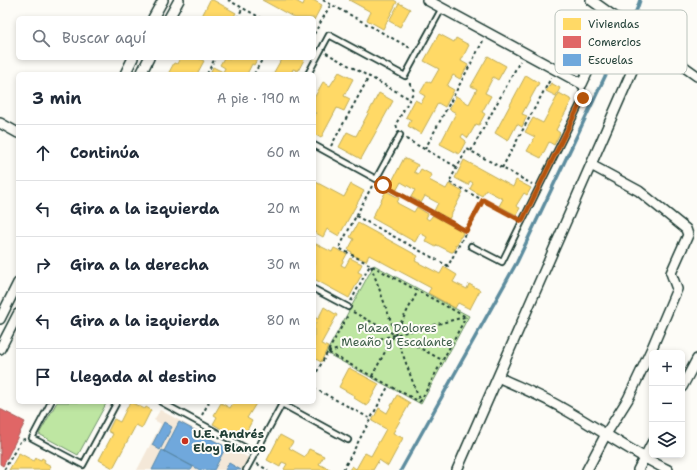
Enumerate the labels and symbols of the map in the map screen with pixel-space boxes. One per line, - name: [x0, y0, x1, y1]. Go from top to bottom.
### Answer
- legend: [555, 10, 687, 74]
- text: Viviendas: [588, 17, 639, 32]
- text: Comercios: [588, 35, 641, 50]
- text: Escuelas: [588, 53, 633, 68]
- route end: [574, 89, 592, 107]
- route start: [374, 176, 392, 194]
- park label: Plaza Dolores Meaño y Escalante: [341, 320, 453, 350]
- place label: U.E. Andrés Eloy Blanco: [193, 426, 266, 456]
- marker: U.E. Andrés Eloy Blanco: [180, 436, 190, 446]

